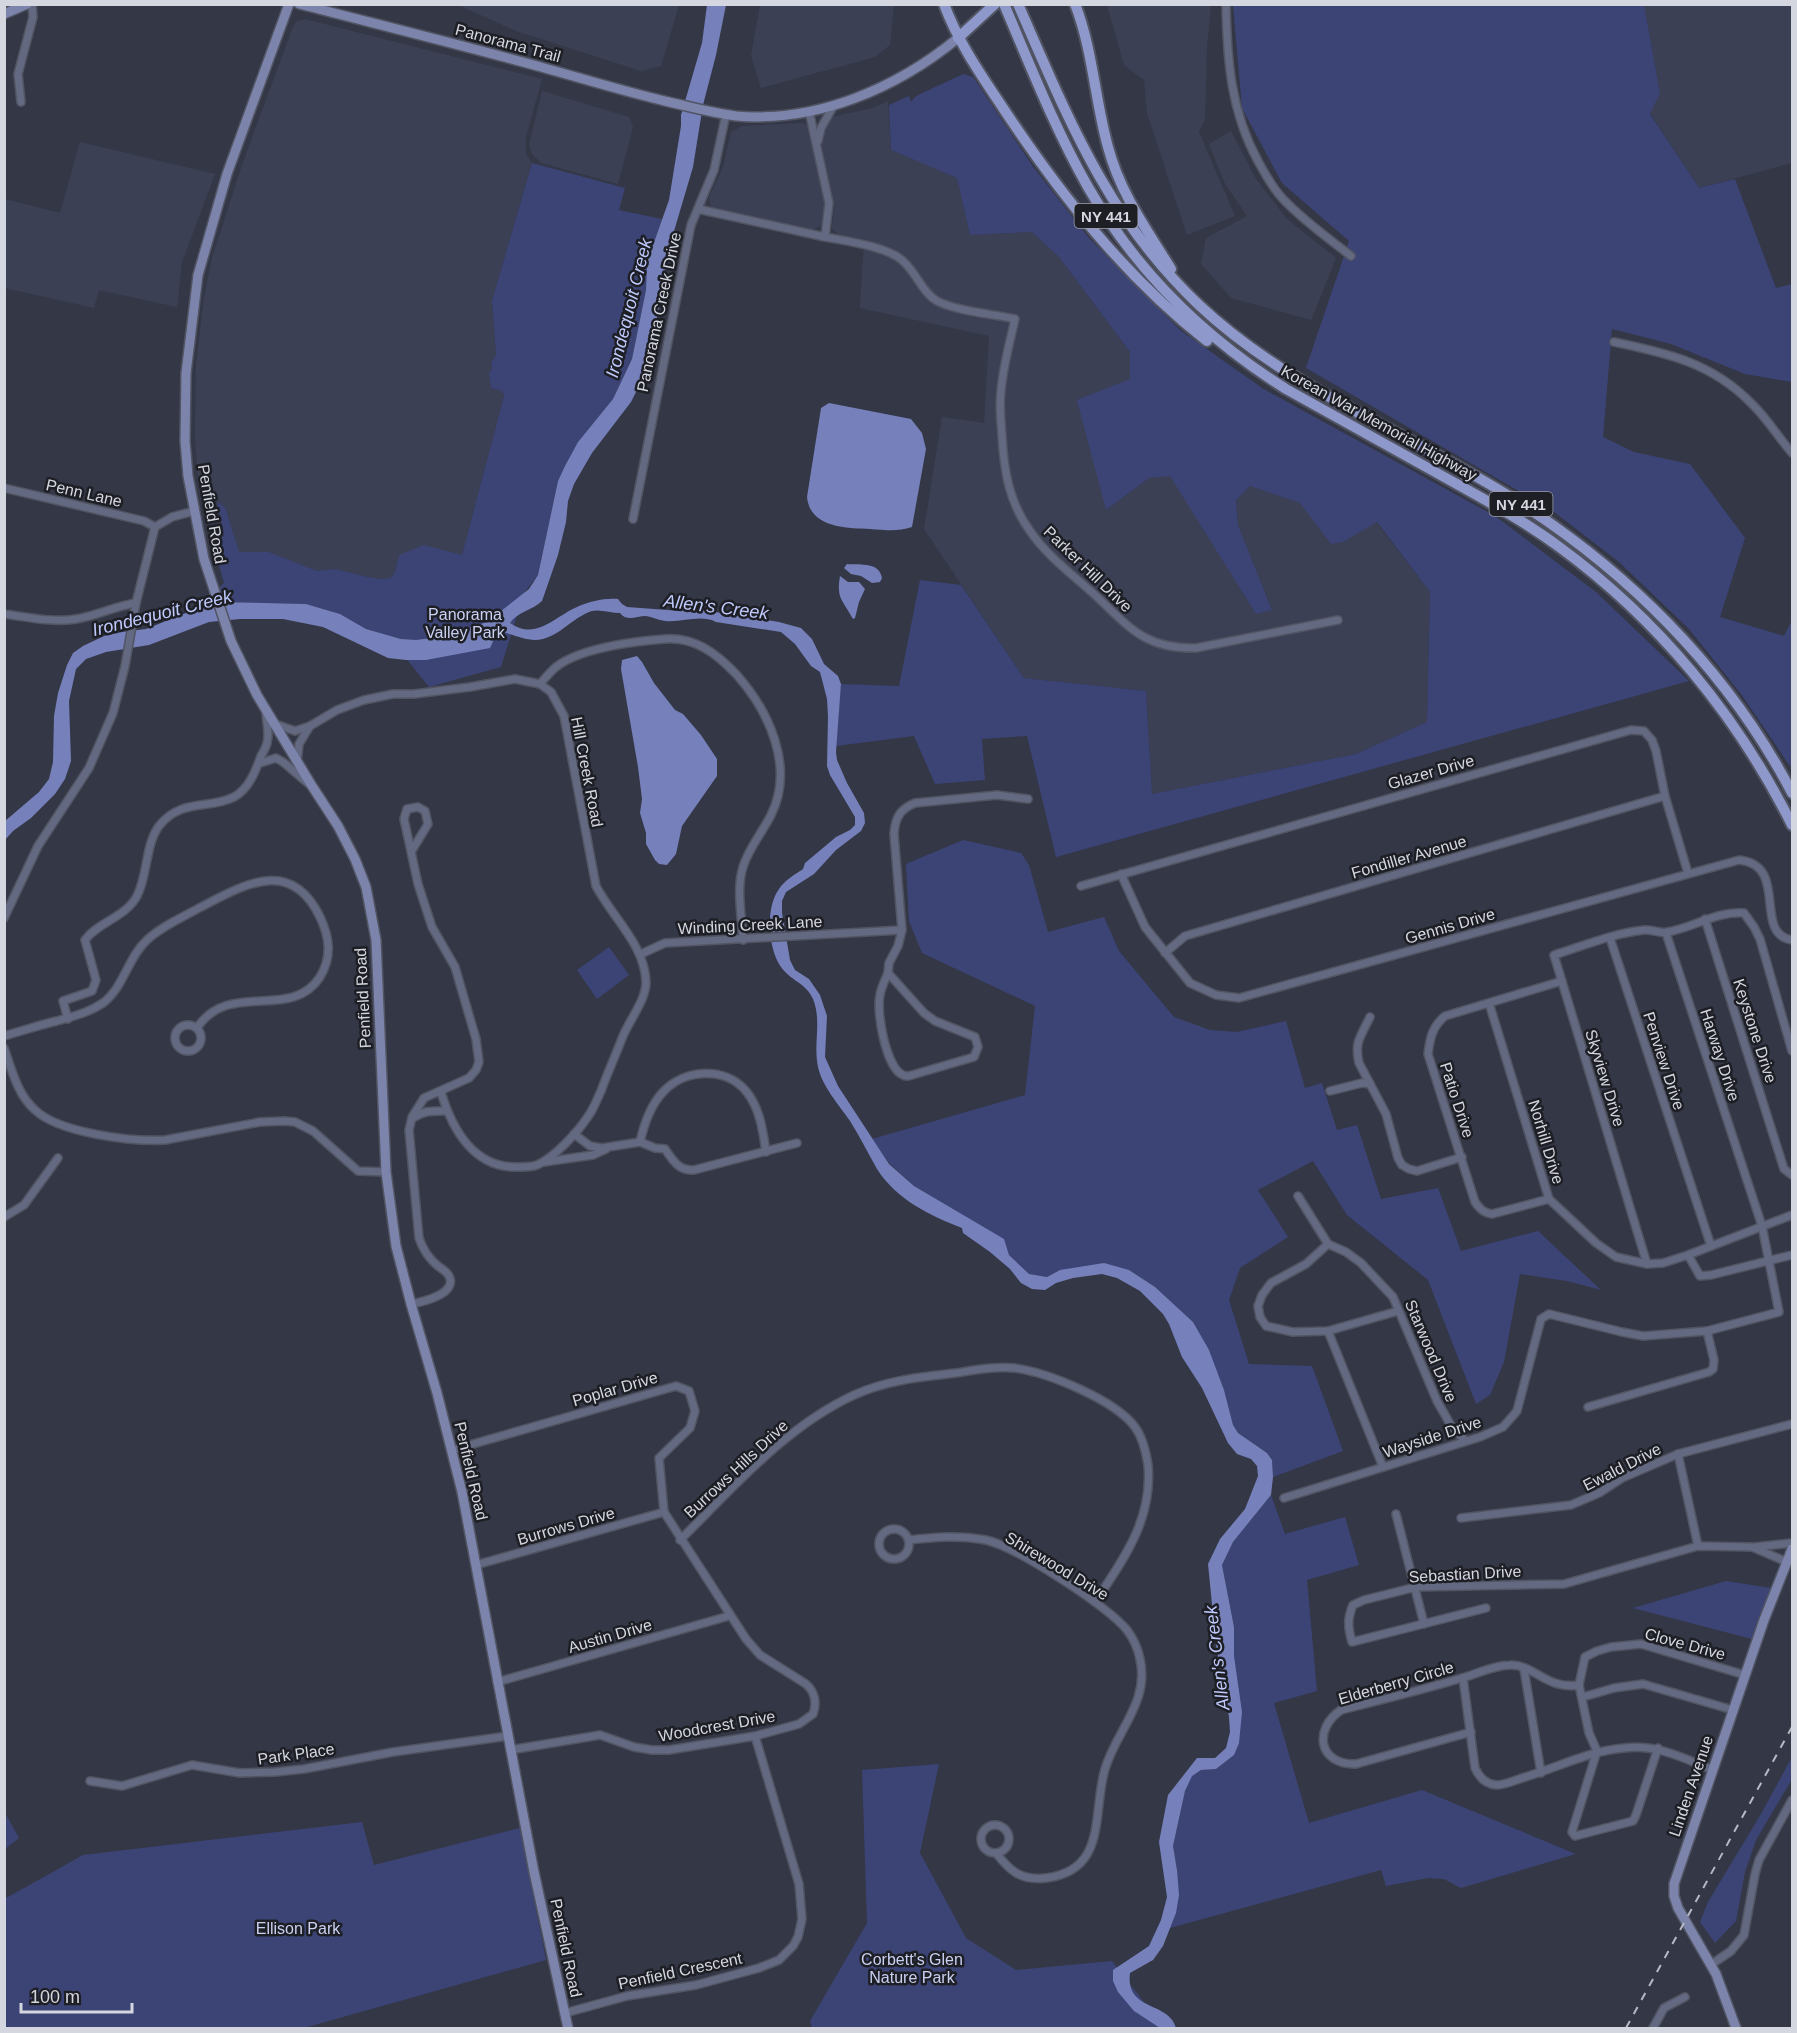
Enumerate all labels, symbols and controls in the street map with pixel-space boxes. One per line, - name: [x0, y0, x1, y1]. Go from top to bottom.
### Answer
- street label: Panorama Trail: [453, 21, 563, 65]
- road number: NY 441: [1074, 204, 1138, 228]
- street label: Panorama Creek Drive: [634, 231, 684, 393]
- water label: Irondequoit Creek: [602, 235, 656, 380]
- street label: Korean War Memorial Highway: [1278, 362, 1480, 484]
- street label: Penfield Road: [195, 463, 229, 565]
- street label: Penn Lane: [44, 476, 124, 510]
- road number: NY 441: [1490, 492, 1552, 516]
- street label: Parker Hill Drive: [1041, 523, 1136, 615]
- water label: Irondequoit Creek: [90, 586, 235, 640]
- water label: Allen's Creek: [661, 591, 771, 623]
- park label: Panorama Valley Park: [425, 606, 506, 641]
- street label: Hill Creek Road: [568, 715, 606, 829]
- street label: Glazer Drive: [1386, 752, 1476, 792]
- street label: Fondiller Avenue: [1350, 832, 1469, 882]
- street label: Gennis Drive: [1403, 905, 1497, 947]
- street label: Winding Creek Lane: [677, 913, 823, 937]
- street label: Penfield Road: [352, 947, 374, 1049]
- street label: Keystone Drive: [1730, 977, 1780, 1085]
- street label: Harway Drive: [1697, 1007, 1743, 1103]
- street label: Penview Drive: [1640, 1010, 1688, 1112]
- street label: Skyview Drive: [1582, 1027, 1628, 1129]
- street label: Patio Drive: [1437, 1060, 1477, 1140]
- street label: Norhill Drive: [1525, 1098, 1567, 1186]
- street label: Starwood Drive: [1402, 1297, 1460, 1405]
- street label: Poplar Drive: [570, 1369, 660, 1409]
- street label: Wayside Drive: [1381, 1413, 1483, 1461]
- street label: Burrows Hills Drive: [681, 1417, 791, 1521]
- street label: Penfield Road: [451, 1420, 491, 1522]
- street label: Ewald Drive: [1580, 1440, 1664, 1494]
- street label: Burrows Drive: [515, 1504, 617, 1548]
- street label: Shirewood Drive: [1002, 1528, 1112, 1604]
- street label: Sebastian Drive: [1408, 1563, 1522, 1585]
- water label: Allen's Creek: [1201, 1603, 1233, 1713]
- street label: Austin Drive: [566, 1616, 654, 1656]
- street label: Clove Drive: [1643, 1625, 1727, 1663]
- street label: Elderberry Circle: [1336, 1658, 1456, 1708]
- street label: Woodcrest Drive: [657, 1707, 777, 1745]
- street label: Linden Avenue: [1666, 1733, 1716, 1839]
- street label: Park Place: [257, 1740, 336, 1768]
- street label: Penfield Road: [547, 1897, 585, 1999]
- park label: Ellison Park: [256, 1920, 341, 1937]
- street label: Penfield Crescent: [616, 1949, 744, 1992]
- park label: Corbett's Glen Nature Park: [861, 1951, 963, 1986]
- scale bar: [21, 1976, 132, 2014]
- text: 100 m: [30, 1987, 80, 2007]

